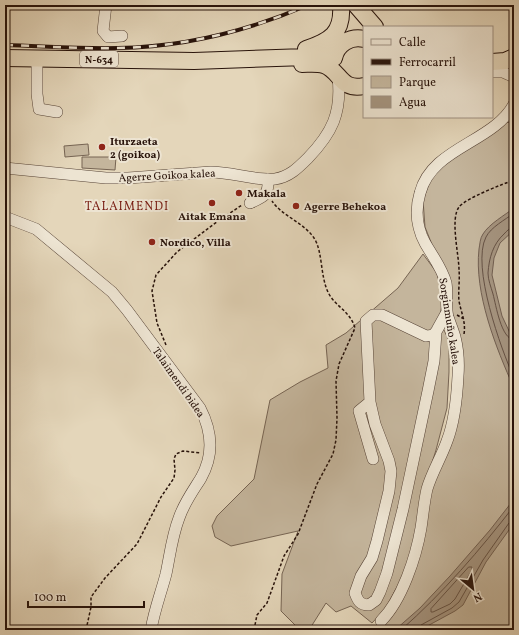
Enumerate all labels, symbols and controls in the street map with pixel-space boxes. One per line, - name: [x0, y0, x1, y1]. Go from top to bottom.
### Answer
- legend: [363, 26, 493, 118]
- text: Calle: [399, 35, 426, 51]
- road number: N-634: [80, 51, 118, 67]
- text: Ferrocarril: [399, 55, 456, 71]
- text: Parque: [399, 75, 436, 91]
- text: Agua: [399, 95, 426, 111]
- place label: Iturzaeta 2 (goikoa): [110, 135, 160, 163]
- marker: Iturzaeta 2 (goikoa): [97, 142, 107, 152]
- street label: Agerre Goikoa kalea: [118, 166, 217, 187]
- place label: Makala: [247, 187, 286, 202]
- marker: Makala: [234, 188, 244, 198]
- marker: Aitak Emana: [207, 198, 217, 208]
- district label: TALAIMENDI: [85, 199, 169, 215]
- place label: Agerre Behekoa: [304, 200, 386, 215]
- marker: Agerre Behekoa: [291, 201, 301, 211]
- place label: Aitak Emana: [178, 210, 246, 225]
- place label: Nordico, Villa: [160, 236, 231, 251]
- marker: Nordico, Villa: [147, 237, 157, 247]
- street label: Sorginmuño kalea: [434, 277, 463, 366]
- street label: Talaimendi bidea: [148, 345, 208, 421]
- north arrow: [453, 569, 493, 609]
- scale bar: [28, 583, 144, 609]
- text: N: [470, 588, 484, 605]
- text: 100 m: [34, 590, 67, 606]

